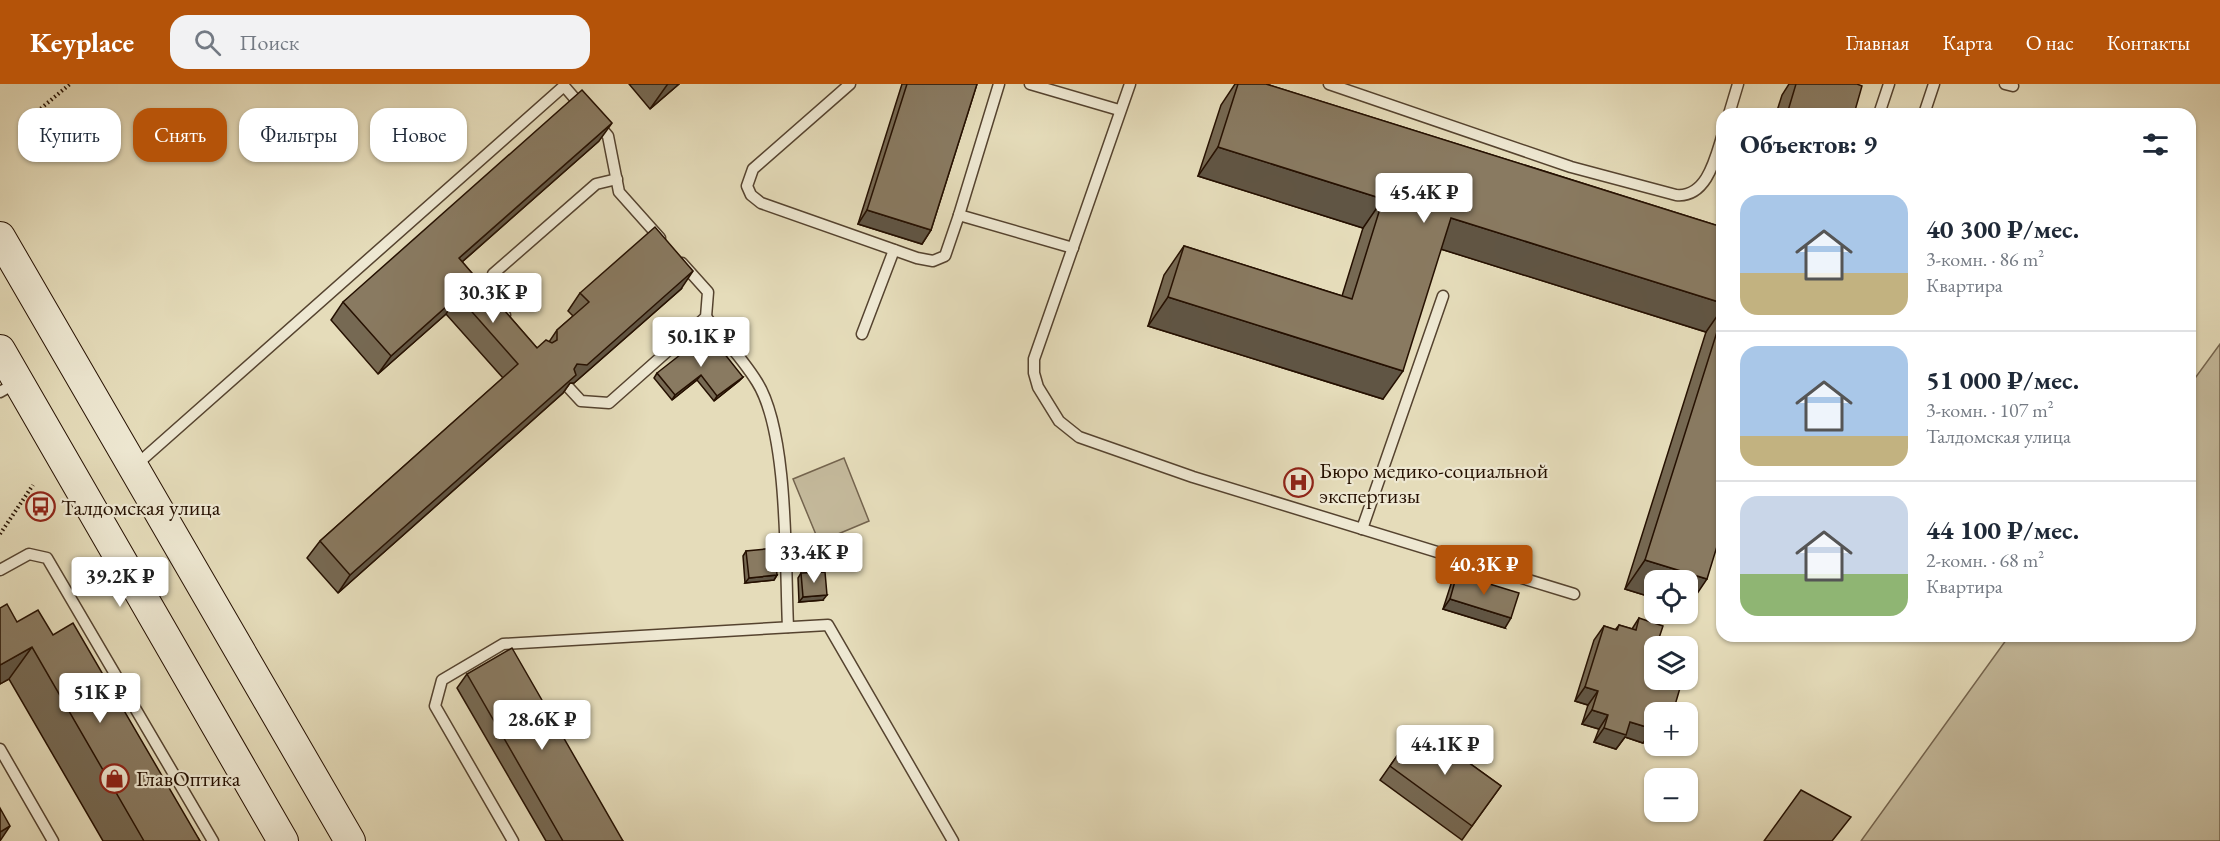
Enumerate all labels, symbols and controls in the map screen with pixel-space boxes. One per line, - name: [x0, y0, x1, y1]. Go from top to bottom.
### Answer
- search box: [170, 15, 590, 69]
- text: Keyplace: [30, 24, 134, 60]
- icon: search: [191, 26, 224, 59]
- text: Поиск: [239, 28, 299, 57]
- text: Главная: [1845, 29, 1909, 56]
- text: Карта: [1942, 29, 1993, 56]
- text: О нас: [2026, 29, 2074, 56]
- text: Контакты: [2107, 29, 2190, 56]
- chip: Купить: [18, 108, 121, 162]
- chip: Снять: [133, 108, 227, 162]
- chip: Фильтры: [239, 108, 358, 162]
- chip: Новое: [370, 108, 467, 162]
- text: Объектов: 9: [1740, 127, 1877, 161]
- icon: filters: [2139, 128, 2172, 161]
- pin: 45.4K ₽: [1369, 173, 1479, 224]
- text: 45.4K ₽: [1390, 179, 1458, 205]
- text: 40 300 ₽/мес.: [1926, 212, 2079, 246]
- icon: home: [1788, 219, 1860, 291]
- text: 3-комн. · 86 m²: [1926, 246, 2044, 272]
- text: Квартира: [1926, 272, 2003, 298]
- pin: 30.3K ₽: [438, 273, 548, 324]
- text: 30.3K ₽: [459, 279, 527, 305]
- pin: 50.1K ₽: [646, 317, 756, 368]
- text: 50.1K ₽: [667, 323, 735, 349]
- text: 51 000 ₽/мес.: [1926, 363, 2079, 397]
- icon: home: [1788, 370, 1860, 442]
- text: 3-комн. · 107 m²: [1926, 397, 2054, 423]
- text: Талдомская улица: [1926, 423, 2071, 449]
- place label: Бюро медико-социальной экспертизы: [1319, 456, 1549, 510]
- hospital icon: Бюро медико-социальной экспертизы: [1282, 467, 1314, 499]
- bus stop icon: Талдомская улица: [24, 491, 56, 523]
- place label: Талдомская улица: [61, 493, 221, 522]
- text: 44 100 ₽/мес.: [1926, 513, 2079, 547]
- icon: home: [1788, 520, 1860, 592]
- pin: 33.4K ₽: [759, 533, 869, 584]
- text: 33.4K ₽: [780, 539, 848, 565]
- pin: 40.3K ₽: [1429, 545, 1539, 596]
- text: 2-комн. · 68 m²: [1926, 547, 2044, 573]
- text: 40.3K ₽: [1450, 551, 1518, 577]
- pin: 39.2K ₽: [65, 557, 175, 608]
- text: 39.2K ₽: [86, 563, 154, 589]
- map controls: [1644, 570, 1698, 822]
- button: locate: [1644, 570, 1698, 624]
- text: Квартира: [1926, 573, 2003, 599]
- button: layers: [1644, 636, 1698, 690]
- pin: 51K ₽: [58, 673, 142, 724]
- text: 51K ₽: [73, 679, 127, 705]
- pin: 28.6K ₽: [487, 700, 597, 751]
- button: +: [1644, 702, 1698, 756]
- text: 28.6K ₽: [508, 706, 576, 732]
- pin: 44.1K ₽: [1390, 725, 1500, 776]
- text: 44.1K ₽: [1411, 731, 1479, 757]
- shop icon: ГлавОптика: [99, 762, 131, 794]
- place label: ГлавОптика: [136, 764, 241, 793]
- button: −: [1644, 768, 1698, 822]

